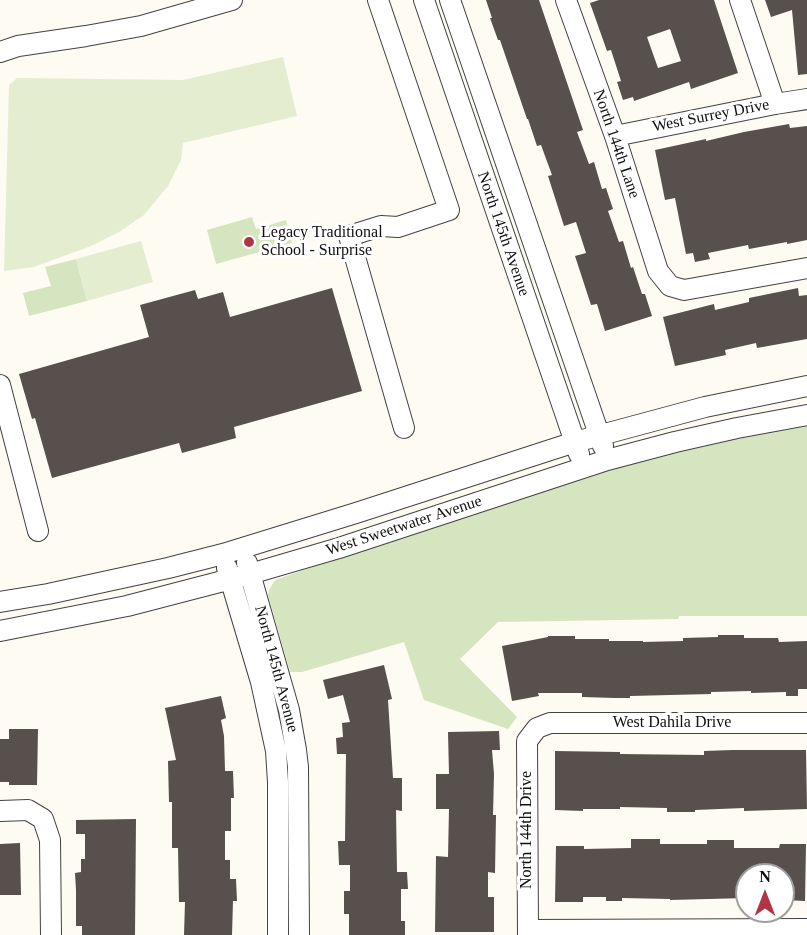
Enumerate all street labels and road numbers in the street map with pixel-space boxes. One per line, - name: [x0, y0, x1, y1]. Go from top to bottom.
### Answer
- street label: North 144th Lane: [588, 87, 644, 201]
- street label: West Surrey Drive: [651, 95, 771, 137]
- street label: North 145th Avenue: [473, 169, 533, 299]
- street label: West Sweetwater Avenue: [324, 492, 484, 560]
- street label: North 145th Avenue: [250, 604, 302, 734]
- street label: West Dahila Drive: [613, 713, 731, 733]
- street label: North 144th Drive: [517, 771, 537, 889]

